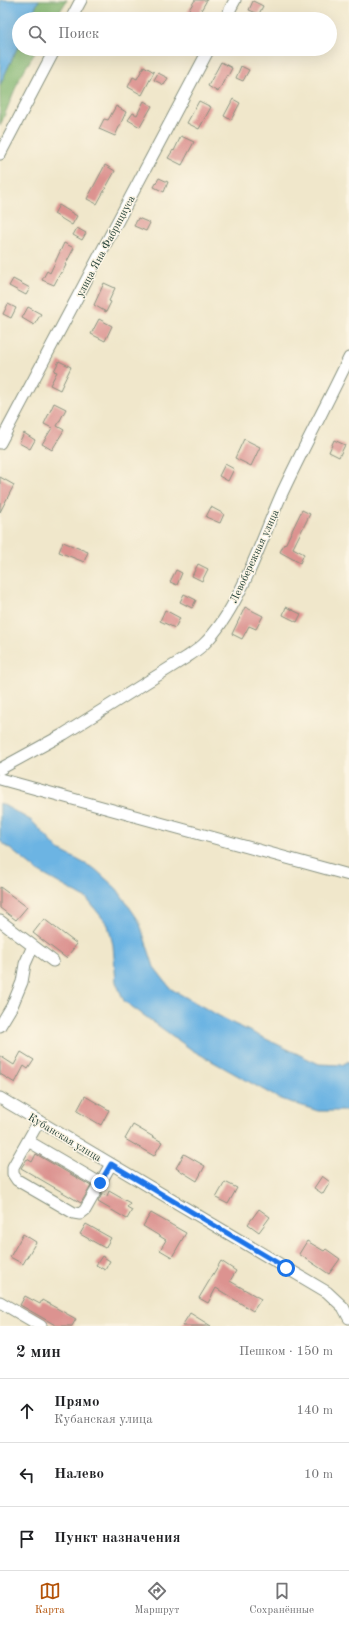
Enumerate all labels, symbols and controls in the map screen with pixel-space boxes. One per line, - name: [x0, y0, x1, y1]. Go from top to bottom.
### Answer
- search box: [12, 12, 337, 56]
- icon: search: [26, 23, 48, 45]
- text: Поиск: [58, 27, 99, 42]
- street label: улица Яна Фабрициуса: [75, 194, 138, 299]
- street label: Левобережная улица: [229, 508, 282, 605]
- street label: Кубанская улица: [26, 1112, 103, 1165]
- route end: [91, 1174, 109, 1192]
- route start: [277, 1259, 295, 1277]
- text: 2 мин: [16, 1344, 61, 1361]
- text: Пешком · 150 m: [239, 1345, 333, 1358]
- text: Прямо: [54, 1395, 100, 1410]
- icon: ahead: [16, 1400, 38, 1422]
- text: 140 m: [296, 1404, 333, 1417]
- text: Кубанская улица: [54, 1413, 153, 1426]
- icon: left: [16, 1464, 38, 1486]
- text: Налево: [54, 1467, 104, 1482]
- text: 10 m: [304, 1468, 333, 1481]
- icon: arrive: [16, 1528, 38, 1550]
- text: Пункт назначения: [54, 1531, 181, 1546]
- tab: Карта: [35, 1580, 65, 1618]
- tab: Маршрут: [134, 1580, 180, 1618]
- tab: Сохранённые: [249, 1580, 314, 1618]

